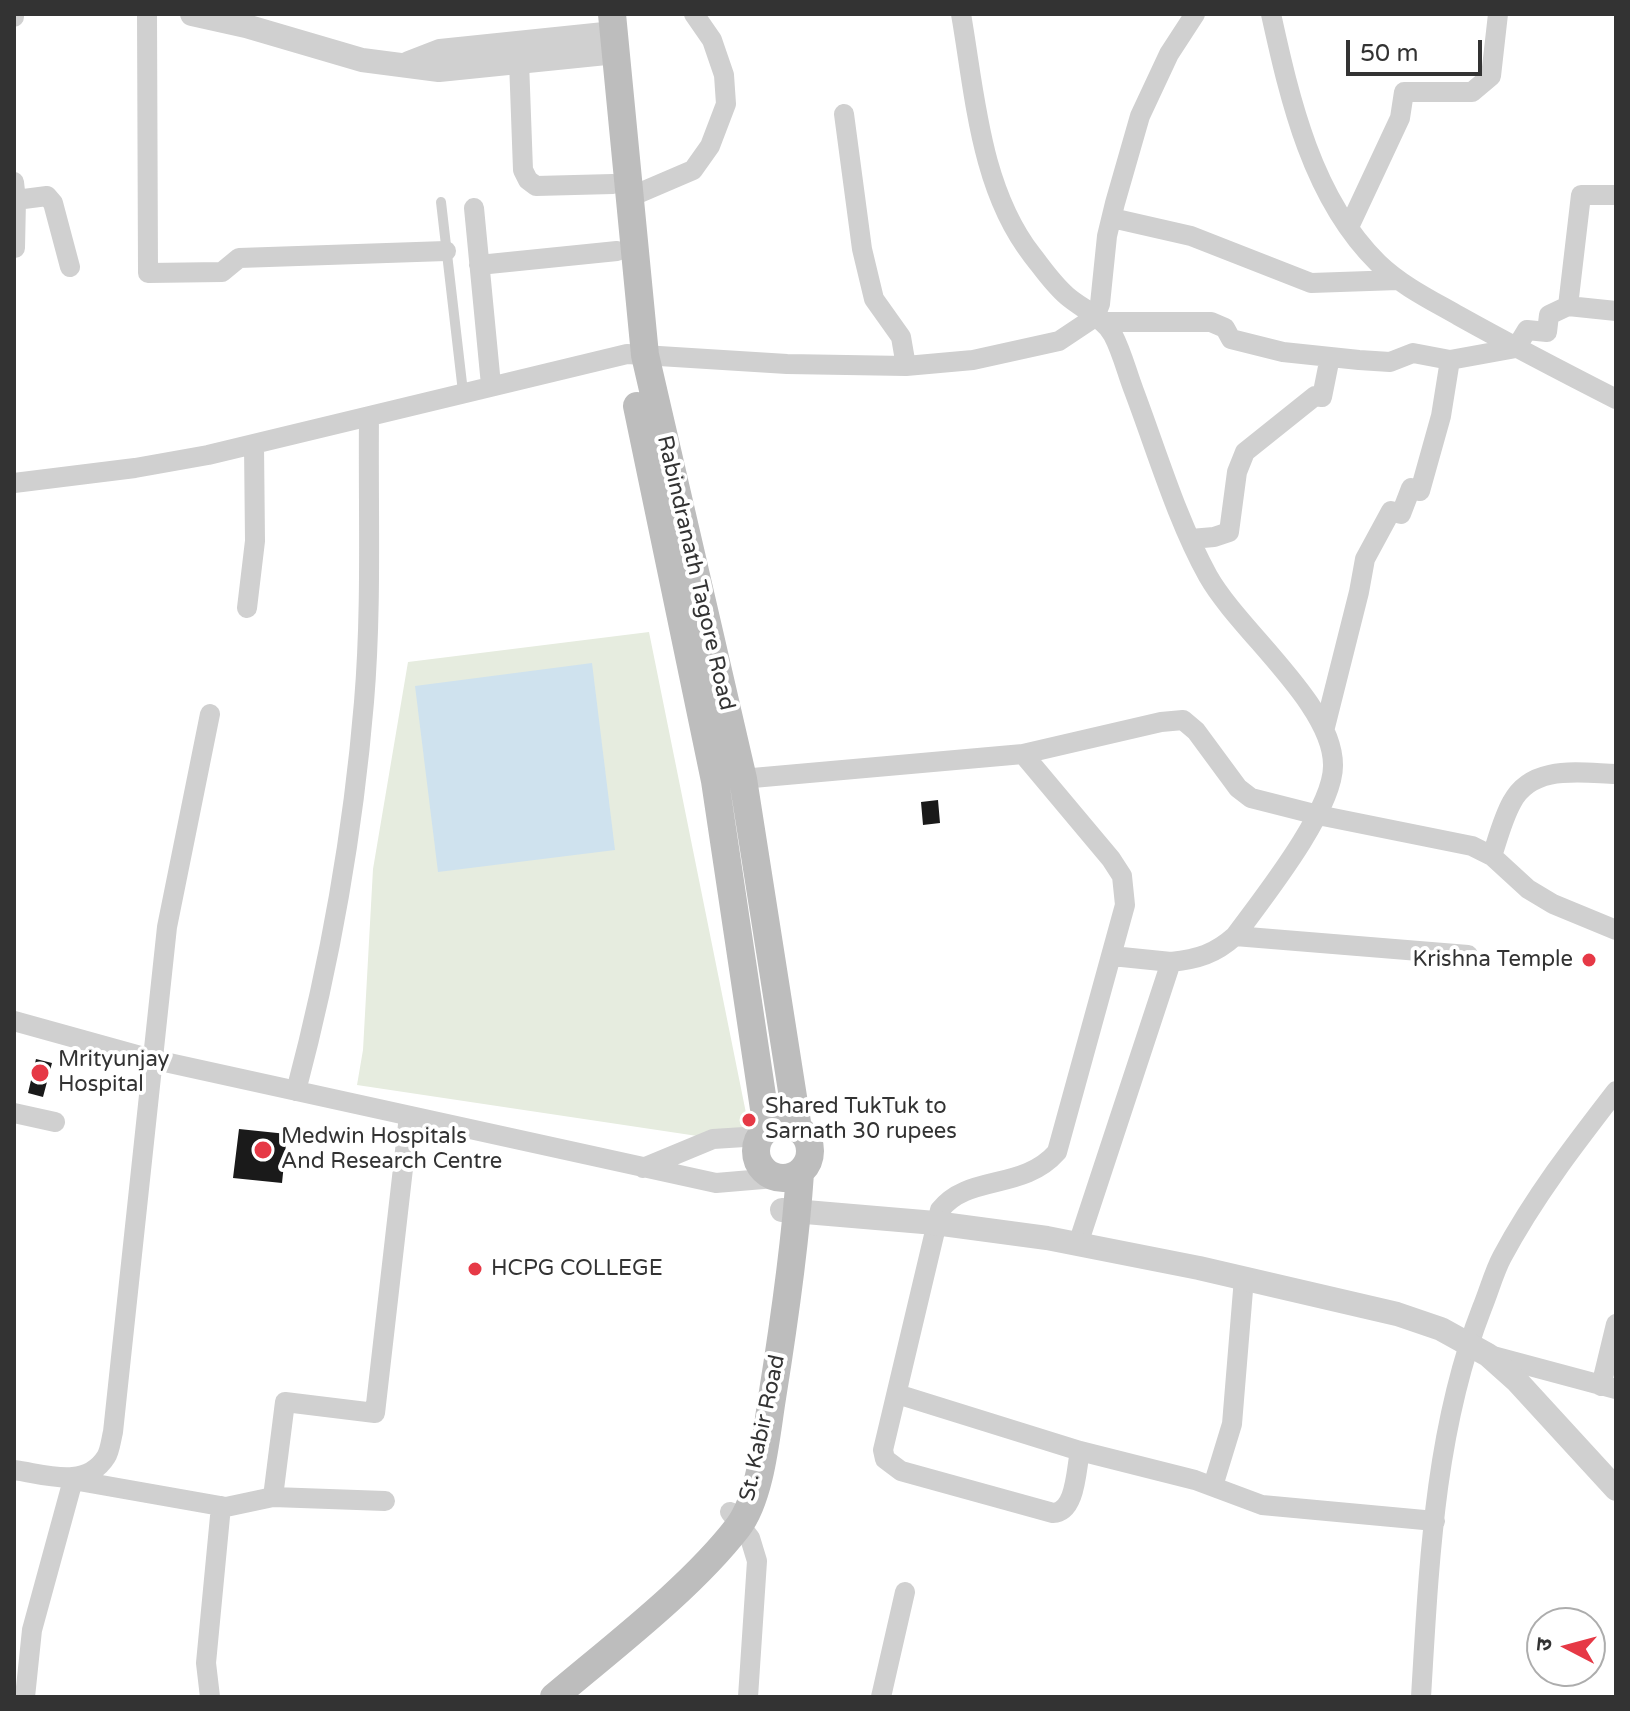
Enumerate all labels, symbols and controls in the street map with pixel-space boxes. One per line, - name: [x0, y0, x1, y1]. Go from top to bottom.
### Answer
- scale bar: [1350, 24, 1486, 74]
- text: 50 m: [1360, 39, 1418, 68]
- street label: Rabindranath Tagore Road: [650, 433, 740, 713]
- place label: Krishna Temple: [1412, 947, 1573, 973]
- marker: Krishna Temple: [1580, 951, 1598, 969]
- place label: Mrityunjay Hospital: [58, 1047, 169, 1098]
- marker: Mrityunjay Hospital: [29, 1062, 51, 1084]
- place label: Shared TukTuk to Sarnath 30 rupees: [765, 1094, 957, 1146]
- marker: Shared TukTuk to Sarnath 30 rupees: [740, 1111, 758, 1129]
- place label: Medwin Hospitals And Research Centre: [281, 1124, 502, 1176]
- marker: Medwin Hospitals And Research Centre: [252, 1139, 274, 1161]
- place label: HCPG COLLEGE: [491, 1256, 663, 1282]
- marker: HCPG COLLEGE: [466, 1260, 484, 1278]
- street label: St. Kabir Road: [735, 1352, 791, 1504]
- north arrow: [1526, 1607, 1606, 1687]
- text: उ: [1531, 1637, 1558, 1652]

